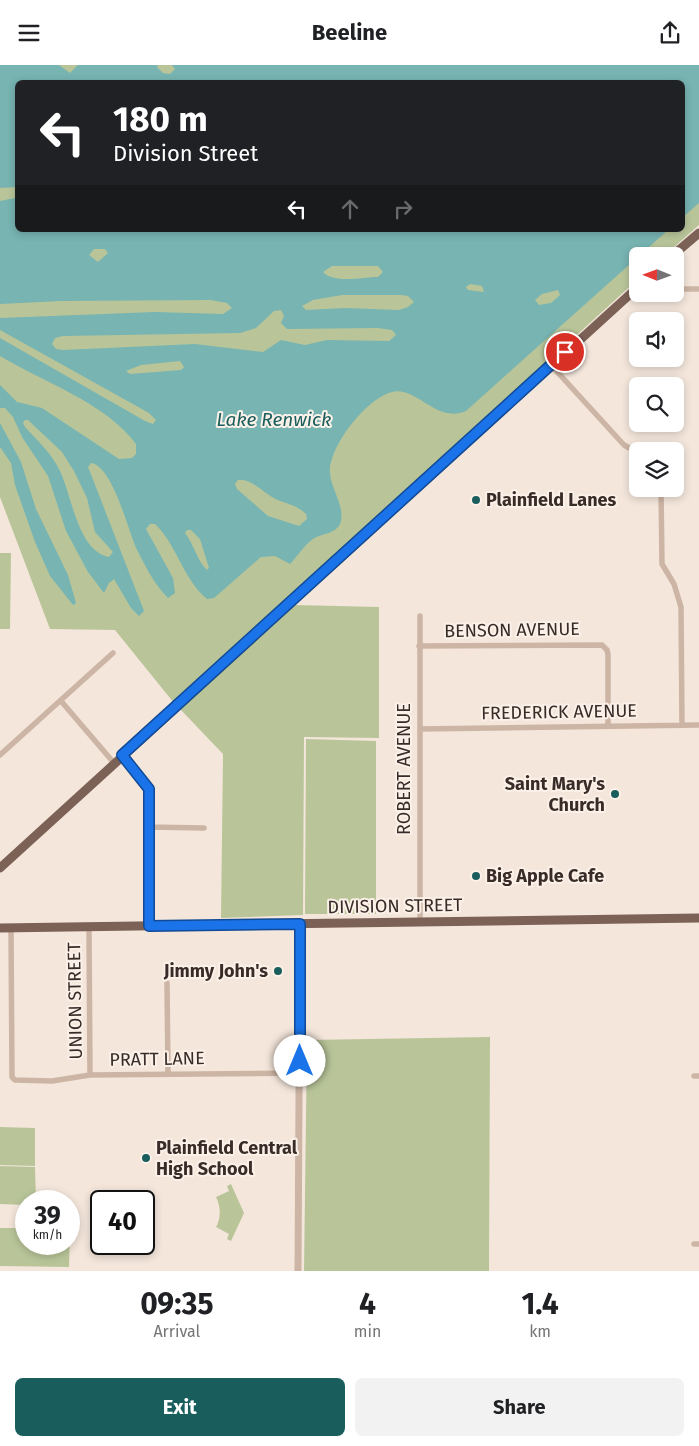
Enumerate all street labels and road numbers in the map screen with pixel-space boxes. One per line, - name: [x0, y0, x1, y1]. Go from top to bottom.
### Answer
- street label: BENSON AVENUE: [444, 618, 580, 642]
- street label: FREDERICK AVENUE: [481, 700, 637, 724]
- street label: ROBERT AVENUE: [393, 703, 415, 835]
- street label: DIVISION STREET: [327, 894, 463, 918]
- street label: UNION STREET: [63, 942, 87, 1060]
- street label: PRATT LANE: [109, 1047, 205, 1071]

